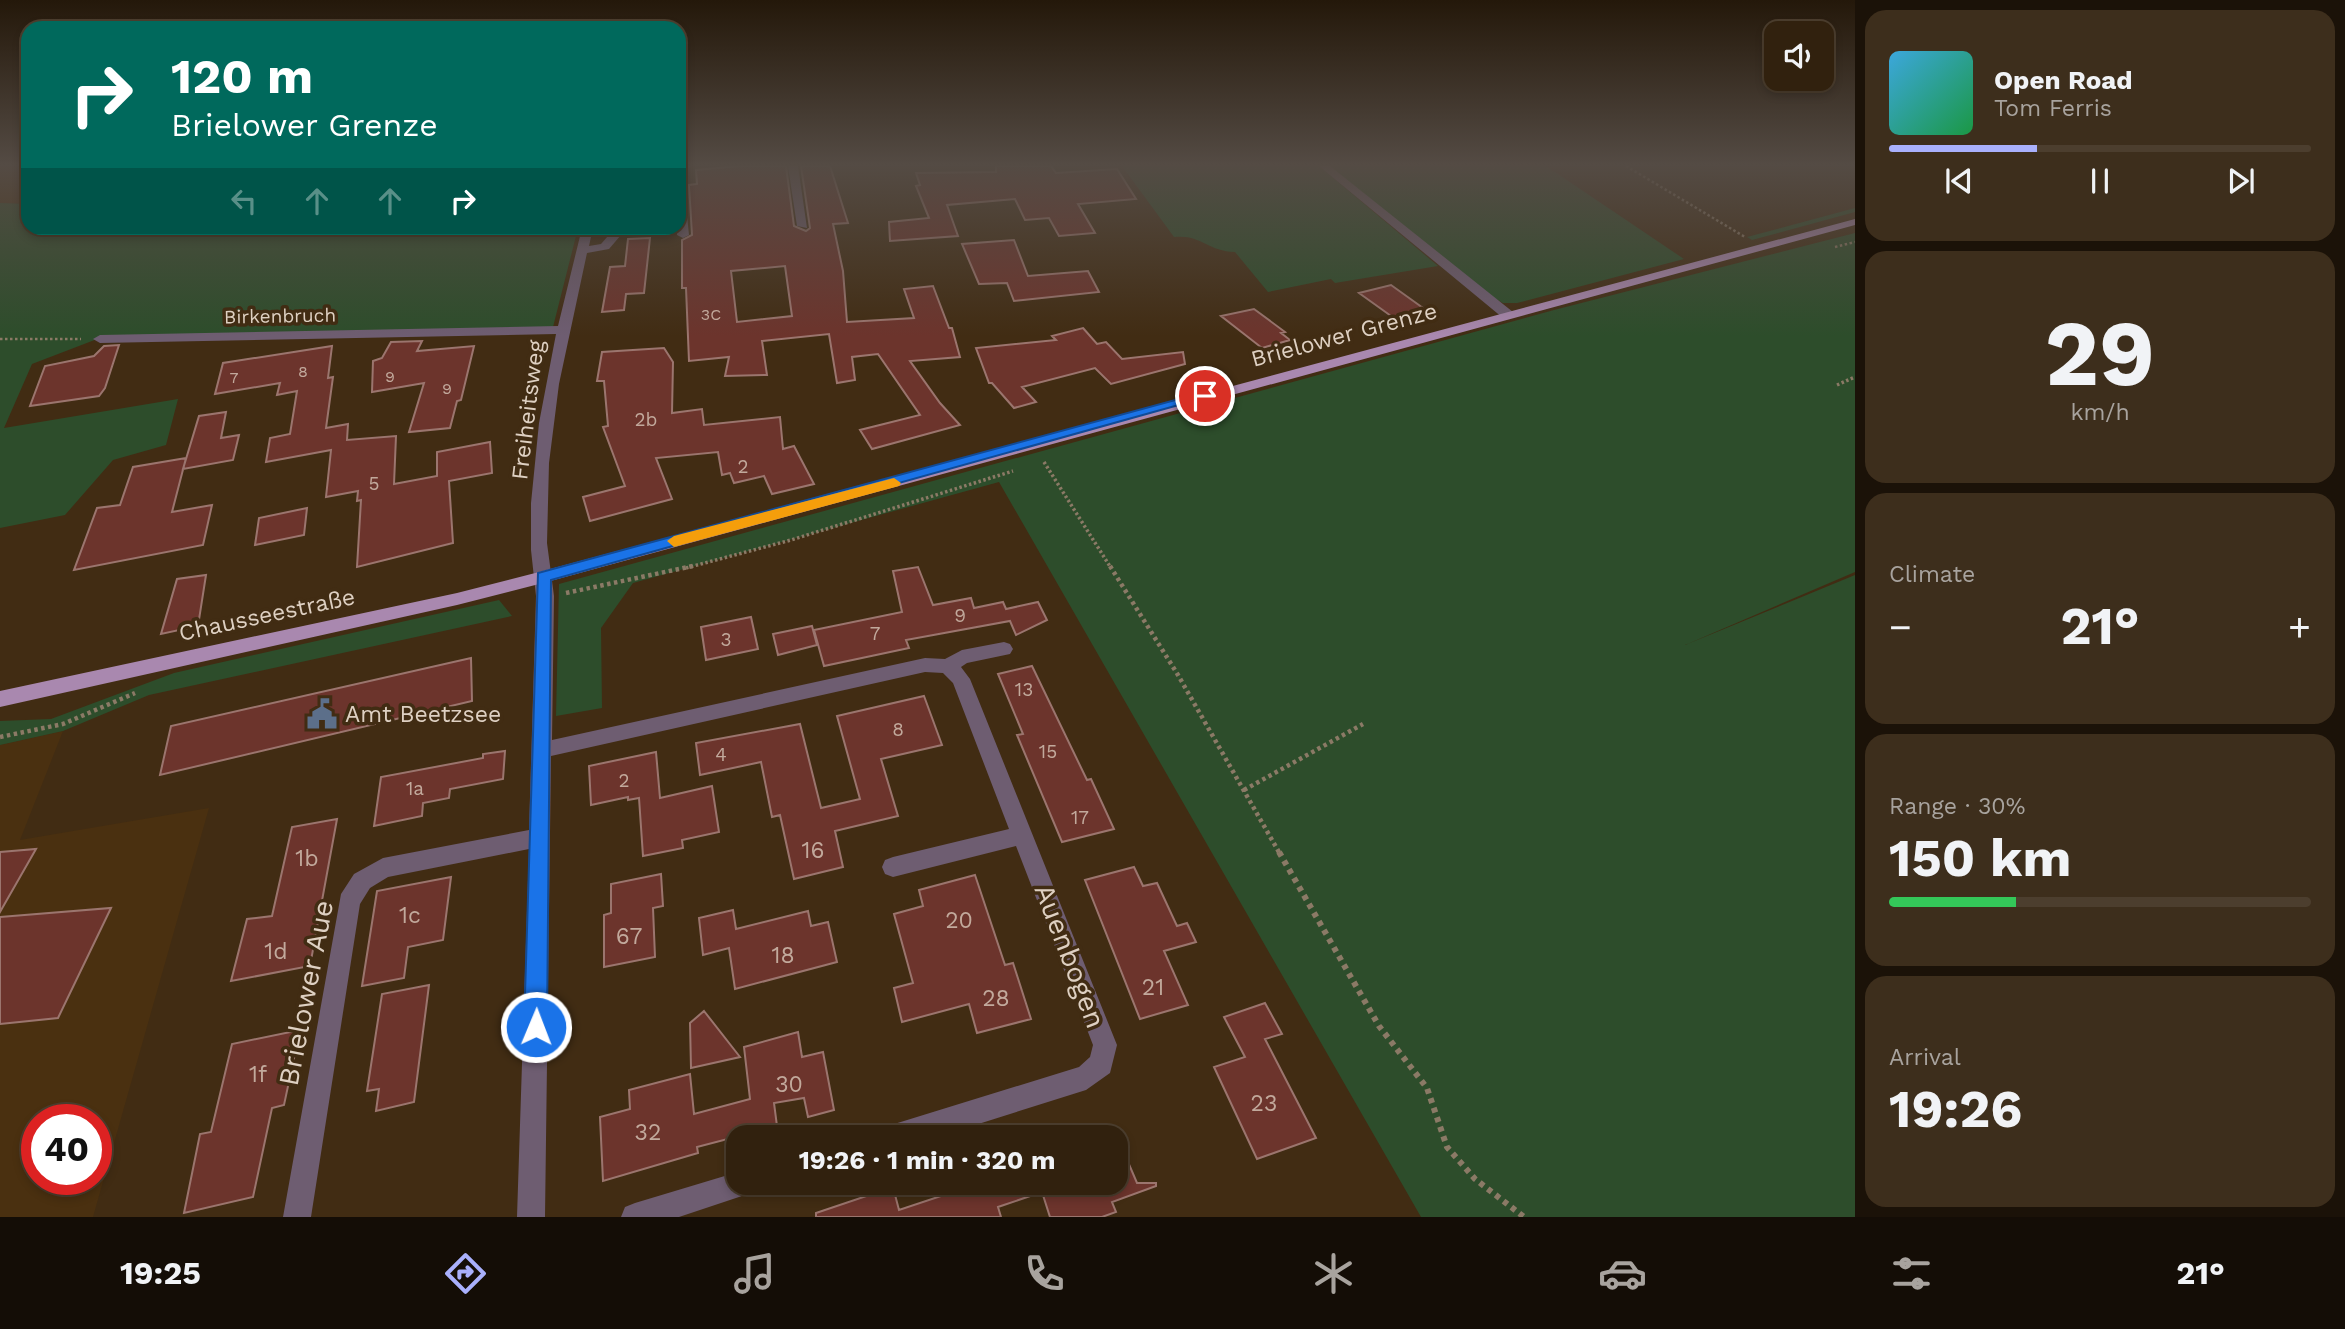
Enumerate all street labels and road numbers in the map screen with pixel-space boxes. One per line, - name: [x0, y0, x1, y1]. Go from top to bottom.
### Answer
- street label: Brielower Grenze: [1248, 297, 1440, 373]
- street label: Birkenbruch: [224, 304, 336, 328]
- street label: Freiheitsweg: [506, 338, 550, 481]
- street label: Chausseestraße: [176, 583, 358, 647]
- street label: Auenbogen: [1027, 879, 1113, 1033]
- street label: Brielower Aue: [272, 897, 340, 1089]

